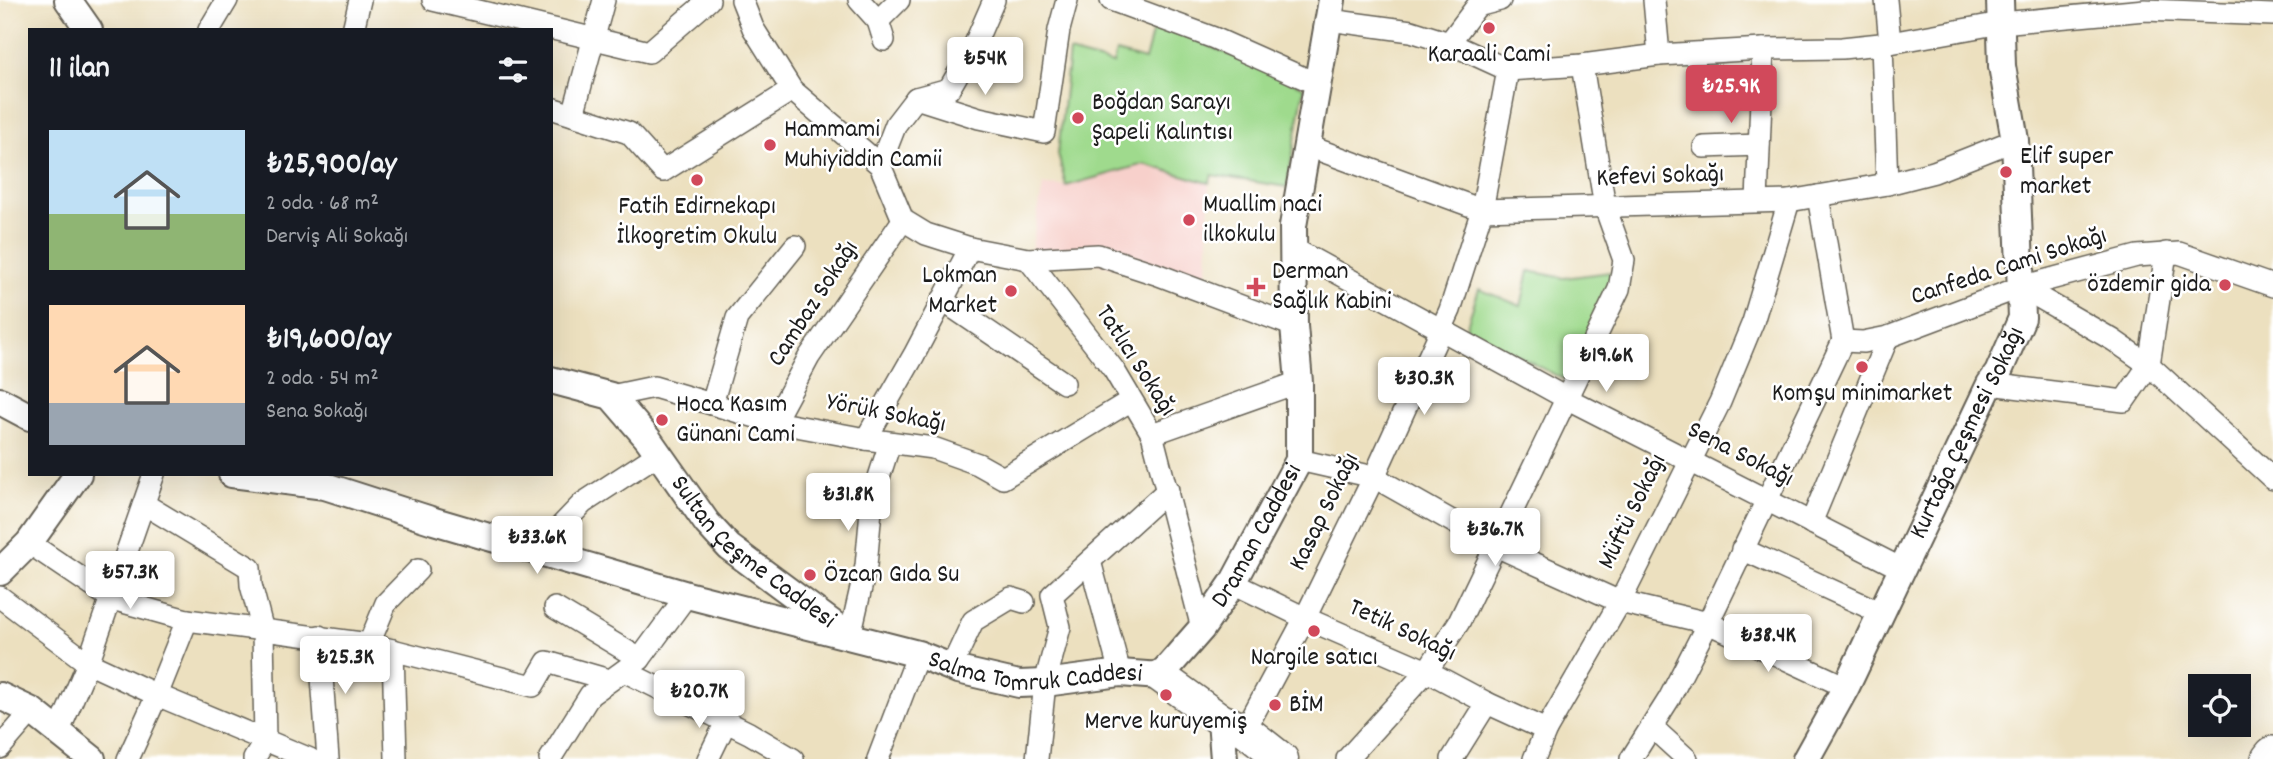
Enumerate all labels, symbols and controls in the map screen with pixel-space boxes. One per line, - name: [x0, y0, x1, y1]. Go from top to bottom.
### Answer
- marker: Karaali Cami: [1481, 20, 1497, 36]
- place label: Karaali Cami: [1428, 37, 1551, 74]
- pin: ₺54K: [944, 38, 1026, 97]
- text: ₺54K: [963, 43, 1007, 76]
- text: 11 ilan: [49, 49, 110, 92]
- icon: filters: [494, 51, 532, 89]
- pin: ₺25.9K: [1674, 66, 1788, 125]
- text: ₺25.9K: [1702, 71, 1760, 104]
- place label: Boğdan Sarayı Şapeli Kalıntısı: [1092, 85, 1233, 152]
- marker: Boğdan Sarayı Şapeli Kalıntısı: [1070, 110, 1086, 126]
- place label: Hammami Muhiyiddin Camii: [784, 112, 942, 179]
- marker: Hammami Muhiyiddin Camii: [762, 137, 778, 153]
- place label: Elif super market: [2020, 139, 2113, 206]
- text: ₺25,900/ay: [266, 145, 397, 188]
- street label: Kefevi Sokağı: [1596, 156, 1724, 198]
- icon: home: [105, 158, 189, 242]
- marker: Elif super market: [1998, 164, 2014, 180]
- marker: Fatih Edirnekapı İlkogretim Okulu: [689, 172, 705, 188]
- place label: Muallim naci ilkokulu: [1203, 187, 1322, 254]
- text: 2 oda · 68 m²: [266, 188, 379, 221]
- place label: Fatih Edirnekapı İlkogretim Okulu: [617, 189, 777, 256]
- marker: Muallim naci ilkokulu: [1181, 212, 1197, 228]
- street label: Canfeda Cami Sokağı: [1906, 218, 2112, 316]
- text: Derviş Ali Sokağı: [266, 221, 408, 254]
- street label: Cambaz Sokağı: [759, 233, 869, 375]
- place label: Derman Sağlık Kabini: [1272, 254, 1392, 321]
- place label: Lokman Market: [922, 258, 997, 325]
- place label: özdemir gida: [2087, 267, 2212, 304]
- marker: Derman Sağlık Kabini: [1246, 277, 1266, 297]
- marker: özdemir gida: [2217, 277, 2233, 293]
- marker: Lokman Market: [1003, 283, 1019, 299]
- street label: Tatlıcı Sokağı: [1085, 298, 1185, 424]
- text: ₺19,600/ay: [266, 320, 391, 363]
- street label: Kurtağa Çeşmesi Sokağı: [1900, 321, 2034, 545]
- icon: home: [105, 333, 189, 417]
- pin: ₺19.6K: [1549, 334, 1663, 394]
- text: ₺19.6K: [1579, 340, 1633, 373]
- pin: ₺30.3K: [1367, 358, 1481, 417]
- marker: Komşu minimarket: [1854, 359, 1870, 375]
- text: 2 oda · 54 m²: [266, 363, 379, 396]
- text: ₺30.3K: [1394, 363, 1454, 396]
- place label: Komşu minimarket: [1772, 376, 1953, 413]
- street label: Yörük Sokağı: [823, 384, 949, 444]
- place label: Hoca Kasım Günani Cami: [676, 387, 795, 454]
- text: Sena Sokağı: [266, 396, 368, 429]
- marker: Hoca Kasım Günani Cami: [654, 412, 670, 428]
- street label: Sena Sokağı: [1680, 412, 1800, 498]
- street label: Kasap Sokağı: [1280, 447, 1370, 577]
- street label: Müftü Sokağı: [1589, 448, 1677, 576]
- street label: Draman Caddesi: [1202, 457, 1312, 616]
- street label: Sultan Çeşme Caddesi: [661, 468, 844, 639]
- pin: ₺31.8K: [791, 474, 905, 533]
- text: ₺31.8K: [822, 479, 874, 512]
- pin: ₺36.7K: [1438, 508, 1552, 568]
- text: ₺36.7K: [1466, 514, 1524, 547]
- pin: ₺33.6K: [480, 516, 594, 576]
- text: ₺33.6K: [508, 522, 566, 555]
- pin: ₺57.3K: [73, 552, 187, 611]
- text: ₺57.3K: [102, 557, 158, 590]
- place label: Özcan Gıda Su: [824, 557, 960, 594]
- marker: Özcan Gıda Su: [802, 567, 818, 583]
- street label: Tetik Sokağı: [1342, 590, 1462, 672]
- pin: ₺38.4K: [1711, 614, 1825, 674]
- text: ₺38.4K: [1740, 620, 1796, 653]
- marker: Nargile satıcı: [1306, 623, 1322, 639]
- pin: ₺25.3K: [288, 636, 402, 696]
- place label: Nargile satıcı: [1250, 640, 1378, 677]
- street label: Salma Tomruk Caddesi: [922, 641, 1144, 703]
- text: ₺25.3K: [316, 642, 374, 675]
- pin: ₺20.7K: [642, 670, 756, 730]
- map controls: [2188, 674, 2251, 737]
- button: locate: [2188, 674, 2251, 737]
- text: ₺20.7K: [670, 676, 728, 709]
- marker: Merve kuruyemiş: [1158, 687, 1174, 703]
- place label: BİM: [1289, 687, 1324, 724]
- marker: BİM: [1267, 697, 1283, 713]
- place label: Merve kuruyemiş: [1084, 704, 1248, 741]

